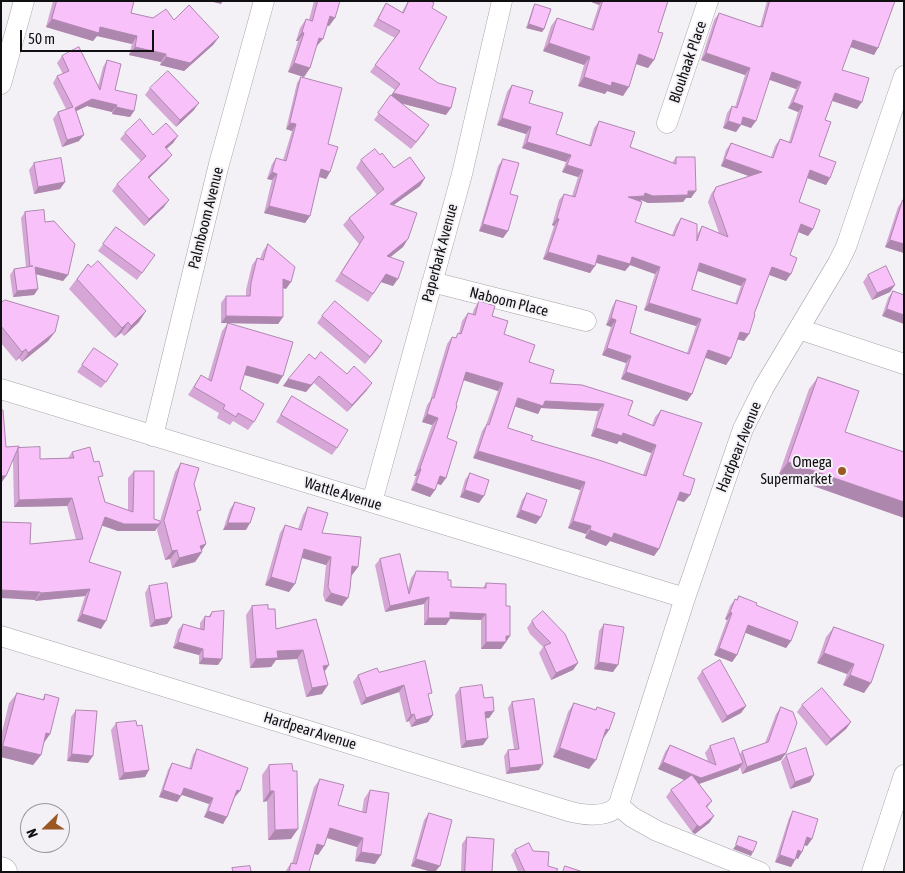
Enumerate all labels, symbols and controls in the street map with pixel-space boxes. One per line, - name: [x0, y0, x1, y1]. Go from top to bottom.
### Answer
- street label: Blouhaak Place: [666, 19, 710, 105]
- scale bar: [22, 20, 156, 52]
- text: 50 m: [28, 30, 55, 47]
- street label: Palmboom Avenue: [185, 165, 227, 271]
- street label: Paperbark Avenue: [418, 202, 462, 304]
- street label: Naboom Place: [468, 284, 550, 320]
- street label: Hardpear Avenue: [713, 399, 765, 495]
- place label: Omega Supermarket: [760, 453, 832, 488]
- marker: Omega Supermarket: [836, 465, 848, 477]
- street label: Wattle Avenue: [302, 474, 384, 514]
- street label: Hardpear Avenue: [261, 708, 359, 754]
- north arrow: [20, 803, 70, 853]
- text: N: [23, 826, 41, 840]

